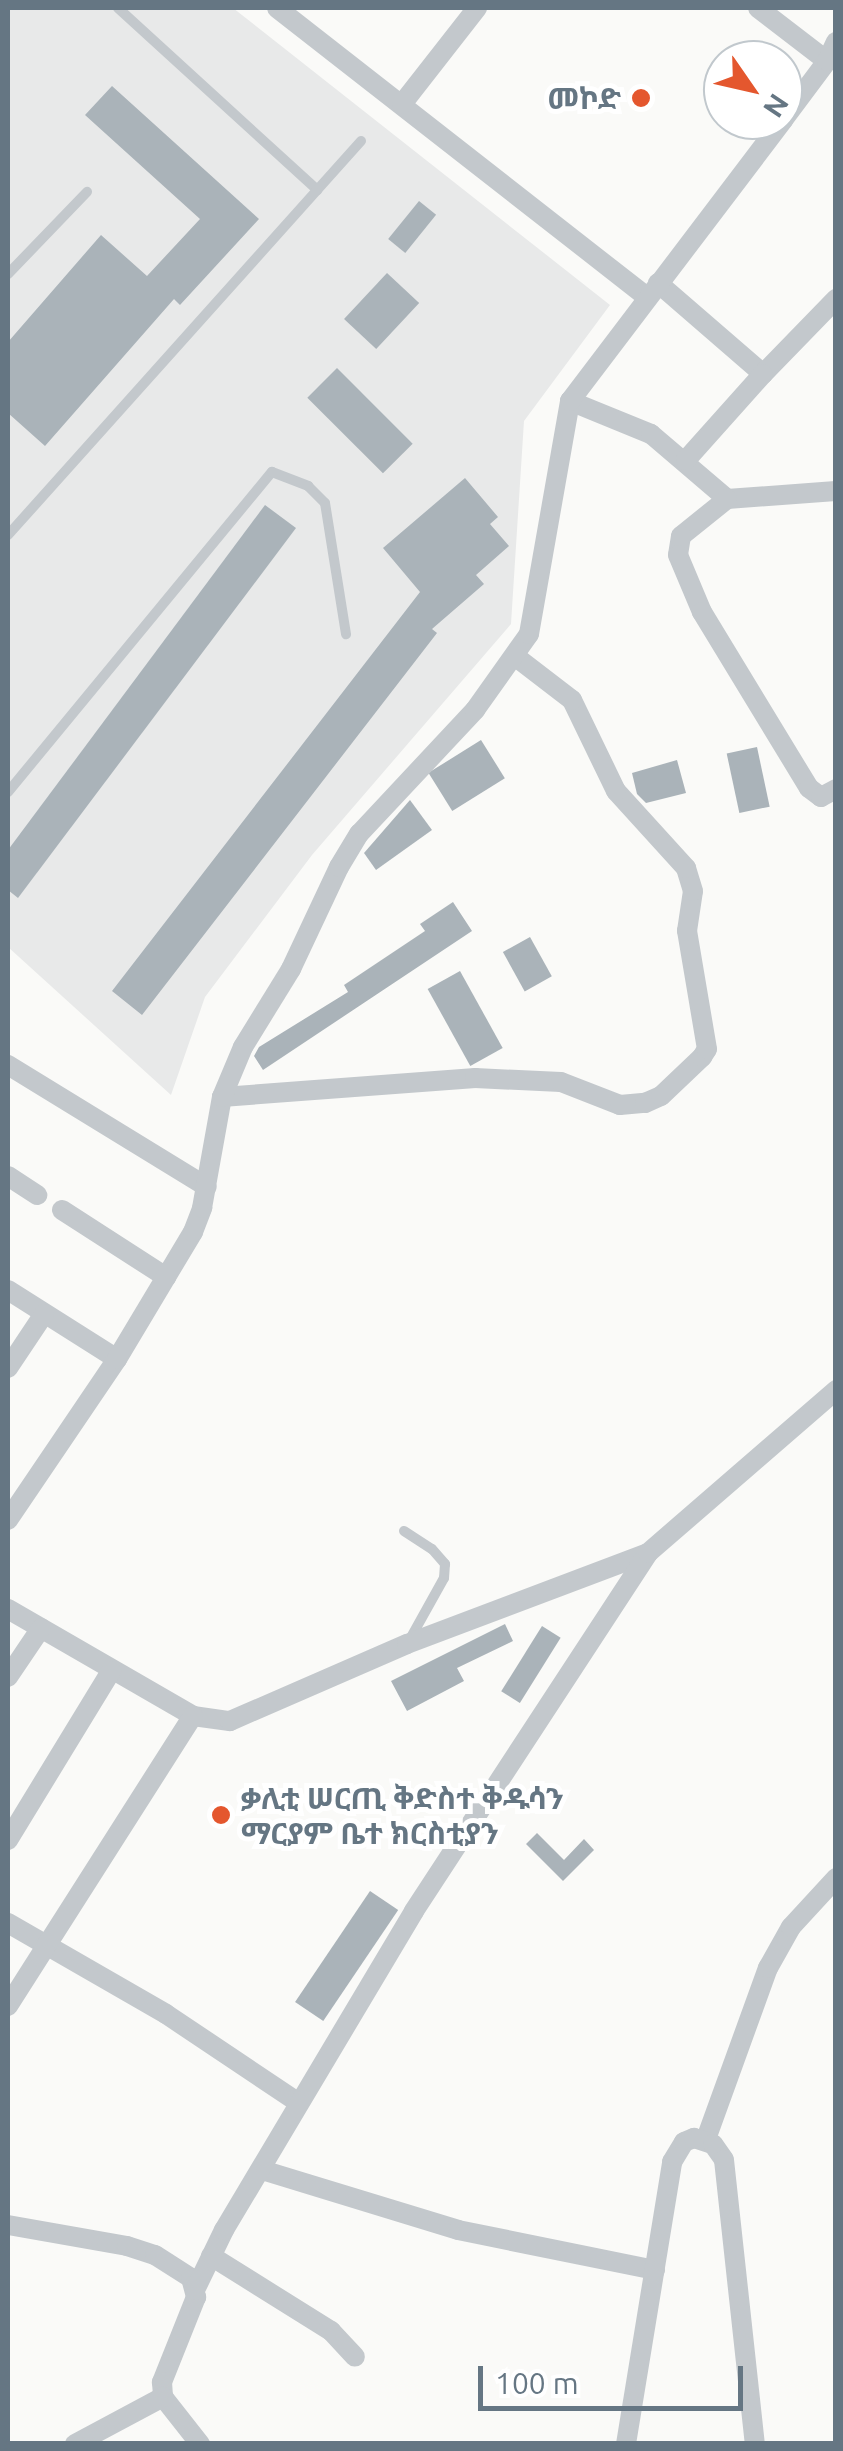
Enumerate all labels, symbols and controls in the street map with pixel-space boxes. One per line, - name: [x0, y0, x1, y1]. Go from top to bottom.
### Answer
- north arrow: [703, 40, 803, 140]
- place label: መኮድ: [547, 80, 621, 116]
- marker: መኮድ: [630, 87, 652, 109]
- text: N: [758, 89, 795, 123]
- place label: ቃሊቲ ሠርጢ ቅድስተ ቅዱሳን ማርያም ቤተ ክርስቲያን: [241, 1780, 564, 1850]
- marker: ቃሊቲ ሠርጢ ቅድስተ ቅዱሳን ማርያም ቤተ ክርስቲያን: [210, 1804, 232, 1826]
- scale bar: [483, 2346, 748, 2408]
- text: 100 m: [495, 2366, 579, 2400]

